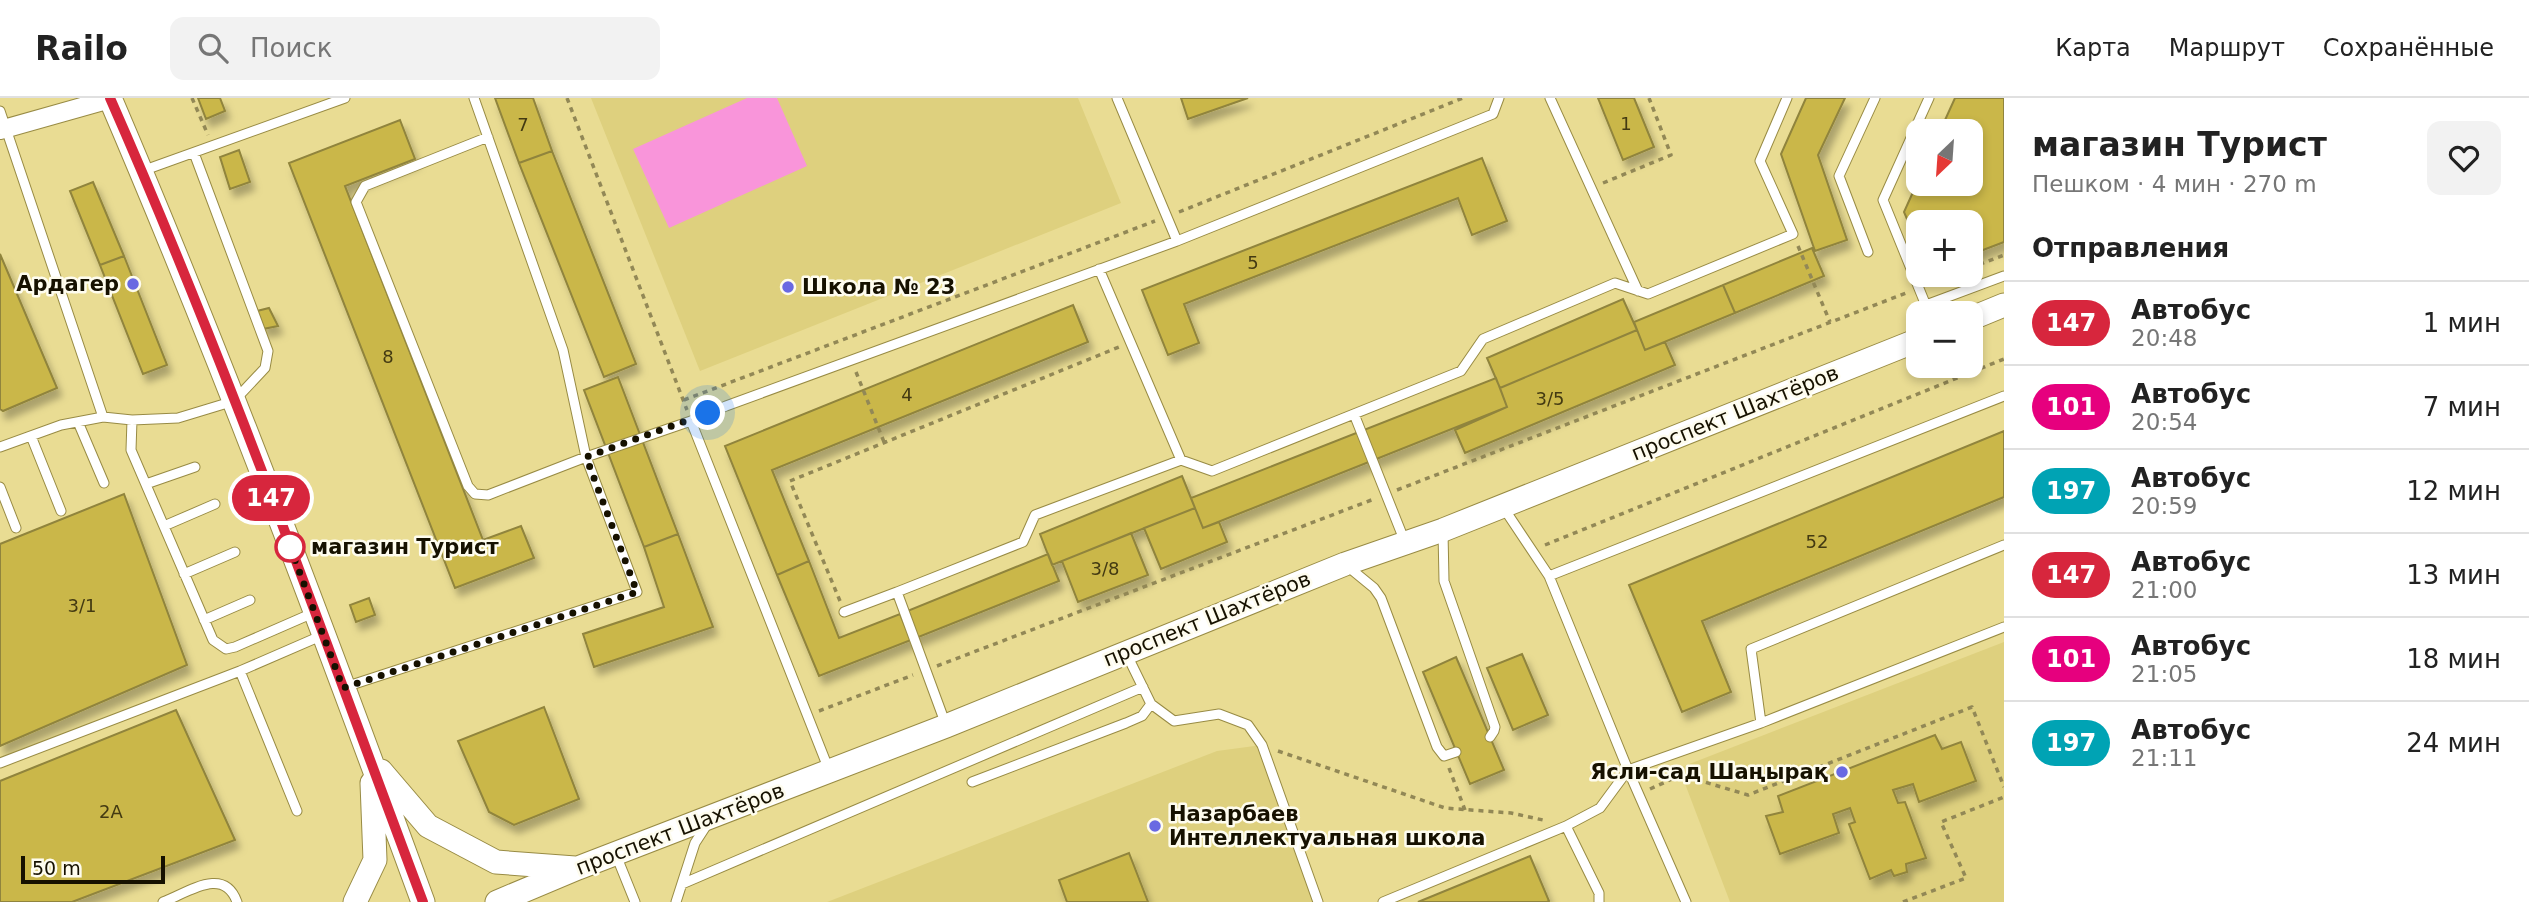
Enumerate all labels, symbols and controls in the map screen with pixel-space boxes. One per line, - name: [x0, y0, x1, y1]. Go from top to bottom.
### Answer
- search box: [170, 17, 660, 80]
- text: Railo: [35, 29, 128, 68]
- icon: search: [194, 29, 232, 67]
- text: Поиск: [250, 33, 332, 63]
- text: Карта: [2055, 34, 2131, 62]
- text: Маршрут: [2169, 34, 2285, 62]
- text: Сохранённые: [2323, 34, 2494, 62]
- house number: 1: [1620, 113, 1632, 134]
- house number: 7: [517, 114, 529, 135]
- north arrow: [1906, 119, 1983, 196]
- map controls: [1906, 119, 1983, 378]
- button: heart: [2427, 121, 2501, 195]
- text: магазин Турист: [2032, 125, 2327, 164]
- text: Пешком · 4 мин · 270 m: [2032, 171, 2317, 197]
- button: +: [1906, 210, 1983, 287]
- text: Отправления: [2032, 233, 2229, 263]
- house number: 5: [1247, 252, 1259, 273]
- place label: Ардагер: [16, 272, 119, 296]
- place label: Школа № 23: [802, 275, 955, 299]
- marker: Ардагер: [125, 276, 141, 292]
- marker: Школа № 23: [780, 279, 796, 295]
- text: Автобус: [2131, 295, 2251, 325]
- button: −: [1906, 301, 1983, 378]
- text: 1 мин: [2423, 308, 2501, 338]
- text: 147: [2046, 309, 2096, 337]
- text: 20:48: [2131, 325, 2197, 351]
- house number: 8: [382, 346, 394, 367]
- street label: проспект Шахтёров: [1628, 360, 1842, 466]
- text: Автобус: [2131, 379, 2251, 409]
- house number: 4: [901, 384, 913, 405]
- house number: 3/5: [1536, 388, 1564, 409]
- text: 7 мин: [2423, 392, 2501, 422]
- text: 101: [2046, 393, 2096, 421]
- your location: [690, 395, 725, 430]
- text: 20:54: [2131, 409, 2197, 435]
- text: Автобус: [2131, 463, 2251, 493]
- line badge: 147: [231, 475, 311, 521]
- text: 12 мин: [2406, 476, 2501, 506]
- text: 197: [2046, 477, 2096, 505]
- text: 147: [246, 484, 296, 512]
- text: 20:59: [2131, 493, 2197, 519]
- house number: 52: [1806, 531, 1828, 552]
- marker: магазин Турист: [275, 532, 305, 562]
- place label: магазин Турист: [311, 535, 499, 559]
- text: Автобус: [2131, 547, 2251, 577]
- house number: 3/8: [1091, 558, 1119, 579]
- text: 13 мин: [2406, 560, 2501, 590]
- text: 147: [2046, 561, 2096, 589]
- street label: проспект Шахтёров: [1100, 566, 1314, 672]
- text: 21:00: [2131, 577, 2197, 603]
- house number: 3/1: [68, 595, 96, 616]
- text: Автобус: [2131, 631, 2251, 661]
- text: 18 мин: [2406, 644, 2501, 674]
- text: 101: [2046, 645, 2096, 673]
- text: 21:05: [2131, 661, 2197, 687]
- text: Автобус: [2131, 715, 2251, 745]
- text: 24 мин: [2406, 728, 2501, 758]
- text: 197: [2046, 729, 2096, 757]
- text: 21:11: [2131, 745, 2197, 771]
- place label: Ясли-сад Шаңырақ: [1590, 760, 1828, 784]
- marker: Ясли-сад Шаңырақ: [1834, 764, 1850, 780]
- street label: проспект Шахтёров: [572, 778, 788, 880]
- house number: 2А: [99, 801, 124, 822]
- place label: Назарбаев Интеллектуальная школа: [1169, 802, 1485, 850]
- marker: Назарбаев Интеллектуальная школа: [1147, 818, 1163, 834]
- scale bar: [21, 853, 164, 885]
- text: 50 m: [32, 857, 81, 879]

